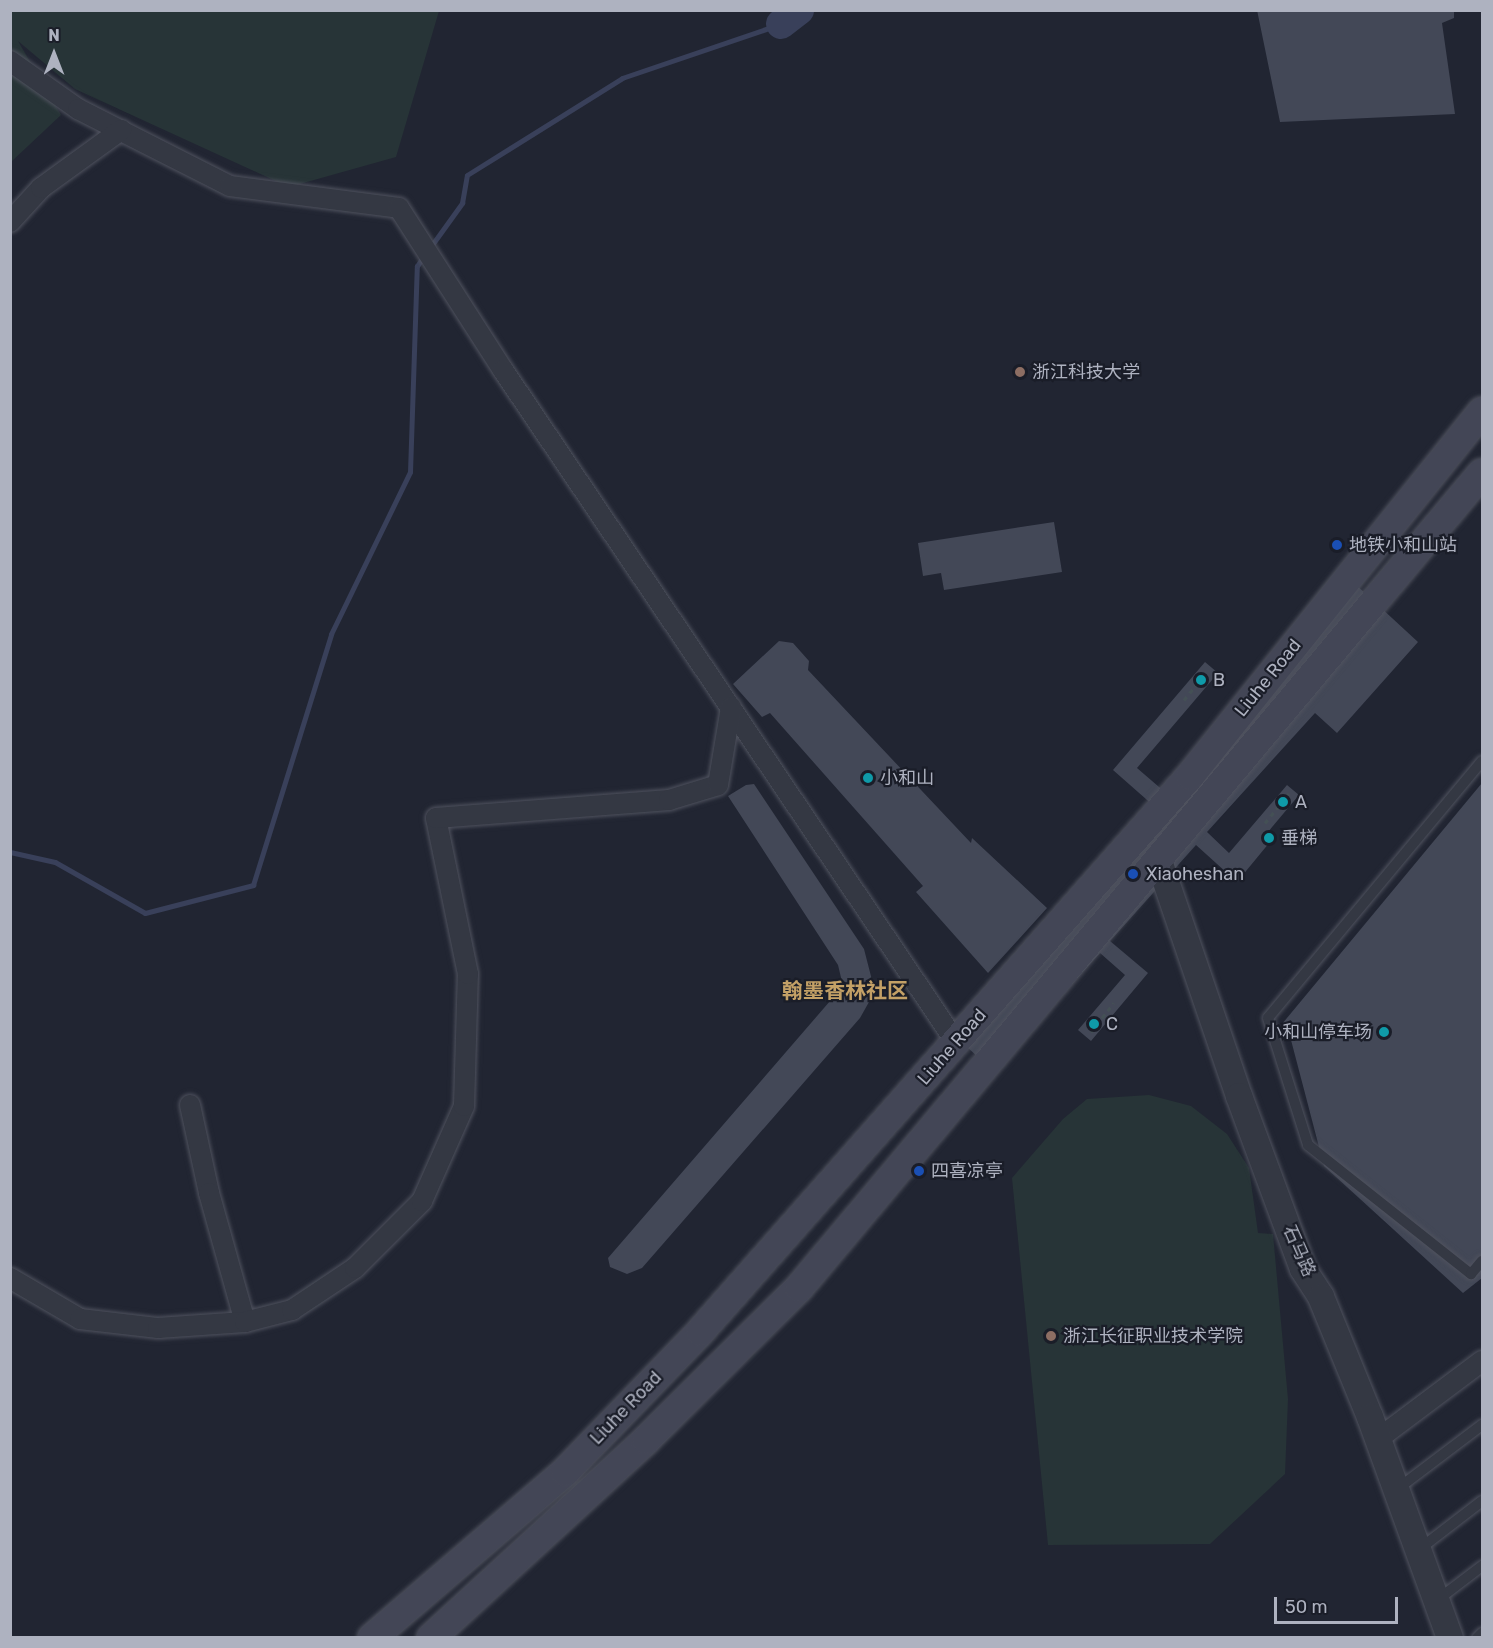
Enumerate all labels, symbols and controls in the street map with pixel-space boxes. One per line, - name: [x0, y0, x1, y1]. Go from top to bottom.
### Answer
- north arrow: [24, 24, 84, 84]
- text: N: [48, 26, 60, 45]
- place label: 浙江科技大学: [1032, 361, 1140, 383]
- marker: 浙江科技大学: [1013, 365, 1027, 379]
- place label: 地铁小和山站: [1349, 534, 1457, 556]
- marker: 地铁小和山站: [1330, 538, 1344, 552]
- street label: Liuhe Road: [1230, 635, 1306, 721]
- place label: B: [1213, 669, 1225, 691]
- marker: B: [1194, 673, 1208, 687]
- place label: 小和山: [880, 767, 934, 789]
- marker: 小和山: [861, 771, 875, 785]
- place label: A: [1295, 791, 1307, 813]
- marker: A: [1276, 795, 1290, 809]
- place label: 垂梯: [1281, 827, 1317, 849]
- marker: 垂梯: [1262, 831, 1276, 845]
- place label: Xiaoheshan: [1146, 863, 1244, 885]
- marker: Xiaoheshan: [1124, 865, 1142, 883]
- district label: 翰墨香林社区: [782, 978, 908, 1004]
- street label: Liuhe Road: [913, 1005, 991, 1089]
- place label: C: [1106, 1013, 1118, 1035]
- marker: C: [1087, 1017, 1101, 1031]
- place label: 小和山停车场: [1264, 1021, 1372, 1043]
- marker: 小和山停车场: [1377, 1025, 1391, 1039]
- place label: 四喜凉亭: [931, 1160, 1003, 1182]
- marker: 四喜凉亭: [912, 1164, 926, 1178]
- street label: 石马路: [1278, 1222, 1320, 1280]
- place label: 浙江长征职业技术学院: [1063, 1325, 1243, 1347]
- marker: 浙江长征职业技术学院: [1044, 1329, 1058, 1343]
- street label: Liuhe Road: [586, 1367, 666, 1449]
- scale bar: [1277, 1585, 1402, 1623]
- text: 50 m: [1285, 1596, 1328, 1618]

